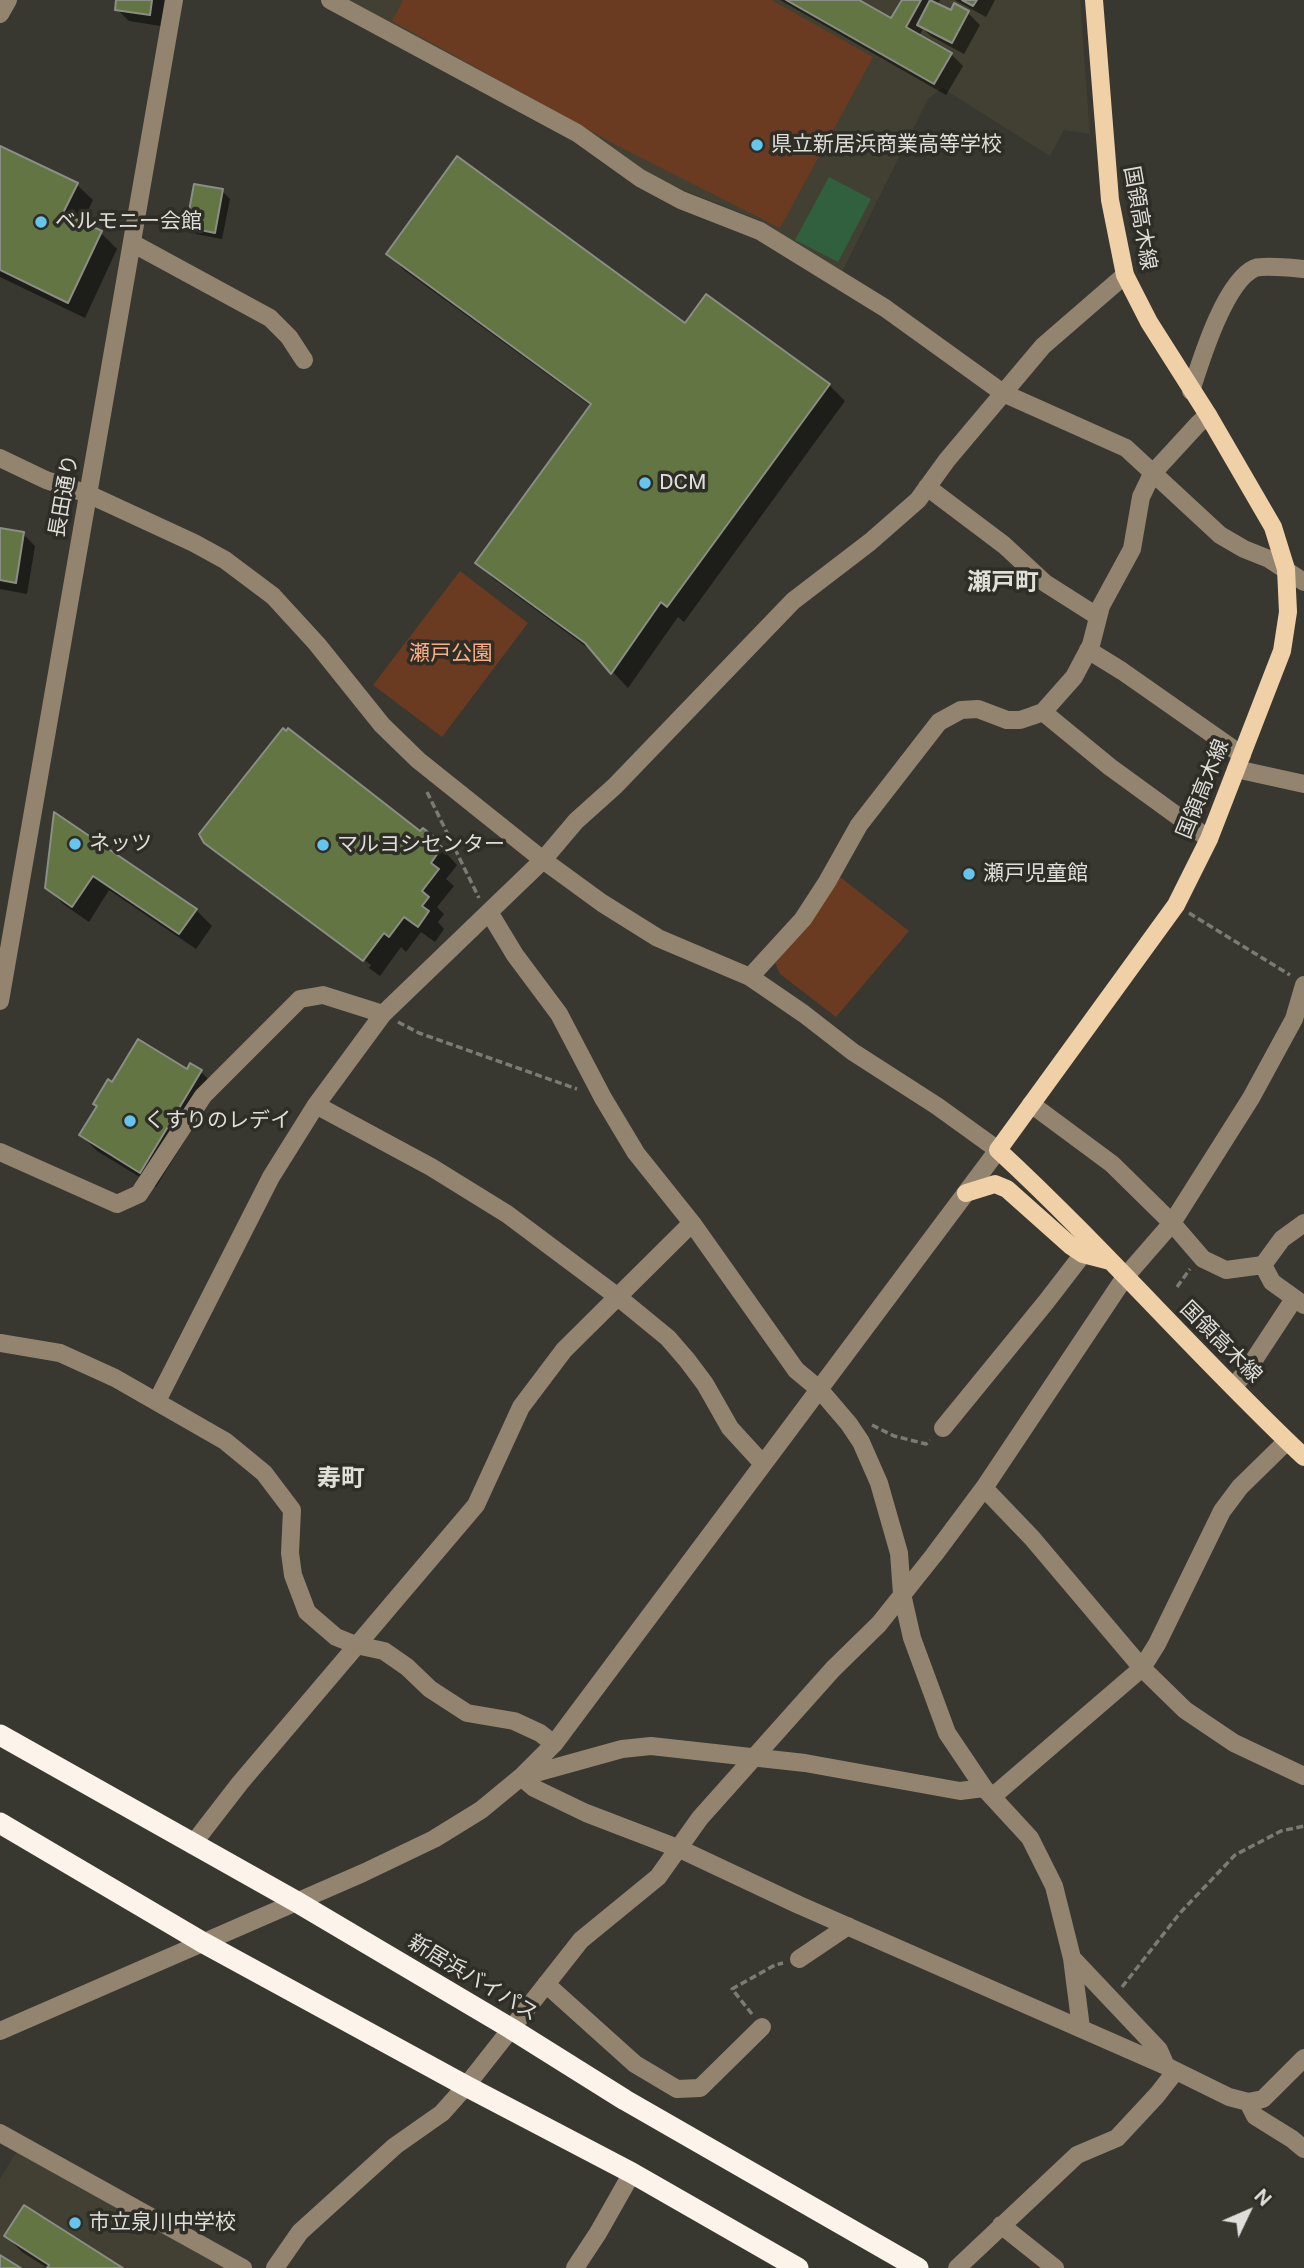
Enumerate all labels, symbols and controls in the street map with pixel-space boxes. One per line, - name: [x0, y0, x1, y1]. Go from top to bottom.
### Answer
- place label: 県立新居浜商業高等学校: [771, 132, 1002, 158]
- marker: 県立新居浜商業高等学校: [749, 137, 765, 153]
- street label: 国領高木線: [1118, 164, 1162, 272]
- place label: ベルモニー会館: [55, 209, 202, 235]
- marker: ベルモニー会館: [33, 214, 49, 230]
- street label: 長田通り: [44, 452, 84, 540]
- place label: DCM: [659, 470, 707, 496]
- marker: DCM: [637, 475, 653, 491]
- district label: 瀬戸町: [967, 569, 1039, 597]
- park label: 瀬戸公園: [409, 641, 493, 667]
- street label: 国領高木線: [1172, 736, 1234, 842]
- place label: ネッツ: [89, 831, 152, 857]
- place label: マルヨシセンター: [337, 832, 505, 858]
- marker: ネッツ: [67, 836, 83, 852]
- marker: マルヨシセンター: [315, 837, 331, 853]
- place label: 瀬戸児童館: [983, 861, 1088, 887]
- marker: 瀬戸児童館: [961, 866, 977, 882]
- place label: くすりのレデイ: [144, 1108, 291, 1134]
- marker: くすりのレデイ: [122, 1113, 138, 1129]
- street label: 国領高木線: [1175, 1296, 1267, 1388]
- district label: 寿町: [317, 1465, 365, 1493]
- street label: 新居浜バイパス: [404, 1929, 542, 2027]
- north arrow: [1213, 2177, 1283, 2247]
- text: N: [1250, 2184, 1276, 2210]
- place label: 市立泉川中学校: [89, 2210, 236, 2236]
- marker: 市立泉川中学校: [67, 2215, 83, 2231]

